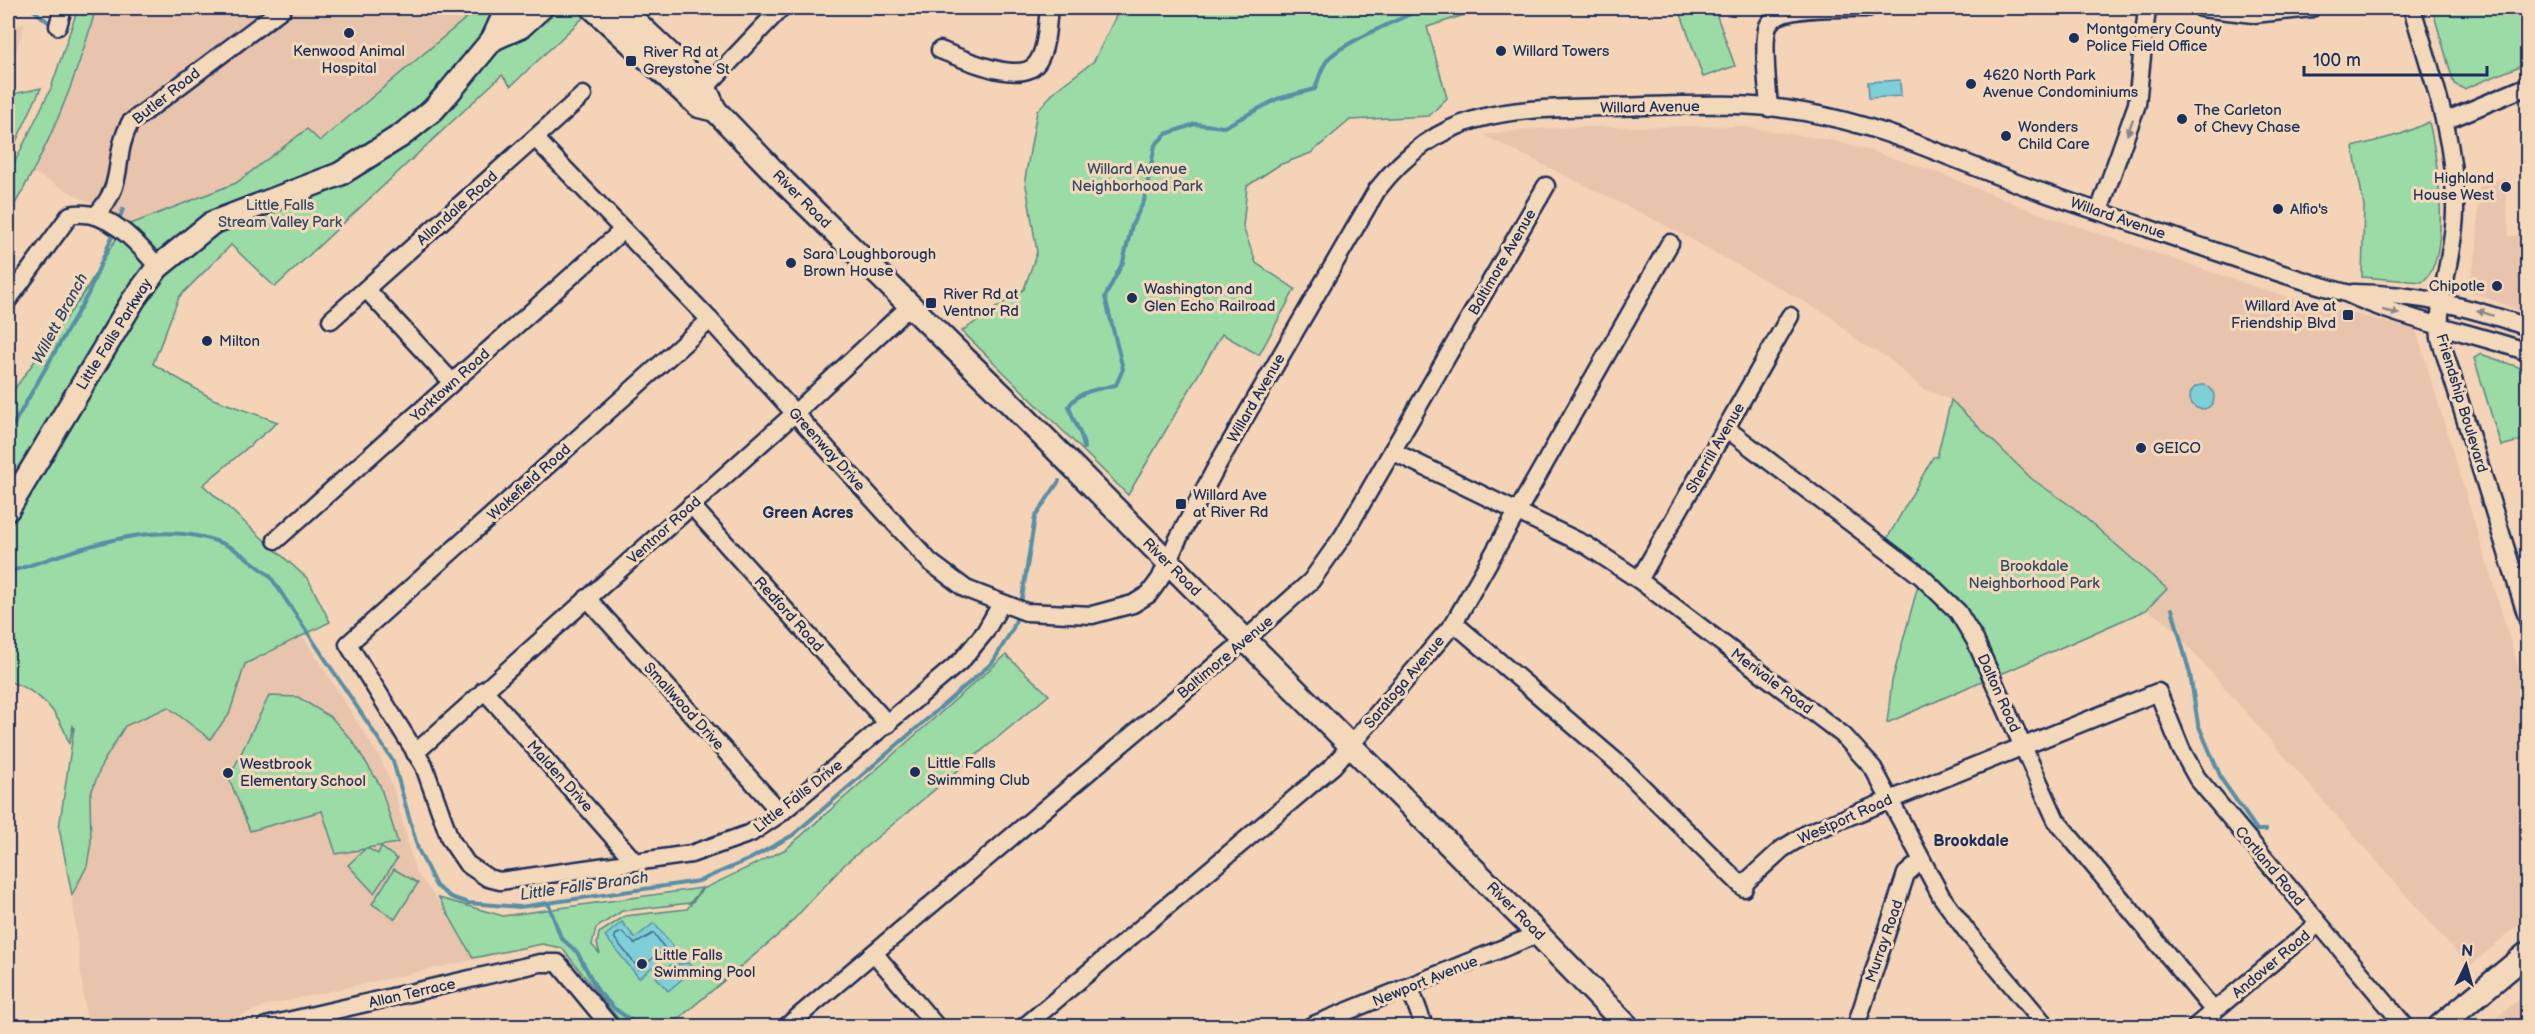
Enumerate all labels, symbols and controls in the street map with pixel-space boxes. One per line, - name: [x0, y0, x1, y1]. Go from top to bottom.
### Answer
- place label: Montgomery County Police Field Office: [2086, 20, 2222, 56]
- marker: Kenwood Animal Hospital: [342, 26, 356, 40]
- marker: Montgomery County Police Field Office: [2067, 31, 2081, 45]
- scale bar: [2304, 39, 2487, 77]
- place label: Kenwood Animal Hospital: [293, 42, 405, 78]
- place label: Willard Towers: [1513, 42, 1610, 61]
- place label: River Rd at Greystone St: [643, 43, 730, 79]
- marker: Willard Towers: [1494, 44, 1508, 58]
- text: 100 m: [2313, 50, 2361, 71]
- marker: River Rd at Greystone St: [624, 54, 638, 68]
- street label: Butler Road: [129, 64, 204, 129]
- place label: 4620 North Park Avenue Condominiums: [1983, 66, 2139, 102]
- marker: 4620 North Park Avenue Condominiums: [1964, 77, 1978, 91]
- street label: Willard Avenue: [1600, 97, 1700, 118]
- place label: The Carleton of Chevy Chase: [2194, 101, 2300, 137]
- marker: The Carleton of Chevy Chase: [2175, 112, 2189, 126]
- place label: Wonders Child Care: [2018, 118, 2090, 154]
- one-way arrow: [2125, 118, 2135, 136]
- marker: Wonders Child Care: [1999, 129, 2013, 143]
- park label: Willard Avenue Neighborhood Park: [1071, 160, 1203, 196]
- street label: River Road: [768, 166, 835, 233]
- street label: Allandale Road: [413, 167, 502, 250]
- place label: Highland House West: [2413, 169, 2494, 205]
- marker: Highland House West: [2499, 180, 2513, 194]
- street label: Willard Avenue: [2068, 193, 2168, 244]
- park label: Little Falls Stream Valley Park: [218, 196, 343, 232]
- place label: Alfio's: [2290, 200, 2328, 219]
- marker: Alfio's: [2271, 202, 2285, 216]
- street label: Baltimore Avenue: [1464, 206, 1541, 319]
- place label: Sara Loughborough Brown House: [803, 245, 936, 281]
- marker: Sara Loughborough Brown House: [784, 256, 798, 270]
- water label: Willett Branch: [28, 270, 92, 367]
- street label: Little Falls Parkway: [72, 275, 157, 394]
- place label: Chipotle: [2429, 277, 2485, 296]
- marker: Chipotle: [2490, 279, 2504, 293]
- place label: Washington and Glen Echo Railroad: [1144, 280, 1275, 316]
- place label: River Rd at Ventnor Rd: [943, 285, 1019, 321]
- marker: Washington and Glen Echo Railroad: [1125, 291, 1139, 305]
- marker: River Rd at Ventnor Rd: [924, 296, 938, 310]
- place label: Willard Ave at Friendship Blvd: [2231, 297, 2336, 333]
- one-way arrow: [2476, 307, 2494, 317]
- marker: Willard Ave at Friendship Blvd: [2341, 308, 2355, 322]
- one-way arrow: [2382, 308, 2401, 318]
- street label: Friendship Boulevard: [2431, 331, 2492, 475]
- place label: Milton: [219, 332, 260, 351]
- marker: Milton: [200, 334, 214, 348]
- street label: Yorktown Road: [406, 345, 494, 427]
- street label: Willard Avenue: [1223, 350, 1290, 446]
- street label: Sherrill Avenue: [1682, 399, 1749, 497]
- street label: Greenway Drive: [784, 404, 869, 495]
- place label: GEICO: [2153, 439, 2201, 458]
- street label: Wakefield Road: [484, 440, 575, 525]
- marker: GEICO: [2134, 441, 2148, 455]
- place label: Willard Ave at River Rd: [1193, 486, 1268, 522]
- street label: Ventnor Road: [624, 492, 705, 568]
- marker: Willard Ave at River Rd: [1174, 497, 1188, 511]
- district label: Green Acres: [762, 504, 854, 523]
- street label: River Road: [1138, 534, 1205, 601]
- park label: Brookdale Neighborhood Park: [1968, 557, 2100, 593]
- street label: Redford Road: [750, 573, 827, 656]
- street label: Baltimore Avenue: [1173, 612, 1277, 703]
- street label: Saratoga Avenue: [1360, 632, 1449, 733]
- street label: Merivale Road: [1727, 644, 1817, 719]
- street label: Dalton Road: [1973, 651, 2024, 735]
- street label: Smallwood Drive: [639, 659, 728, 754]
- street label: Malden Drive: [522, 737, 597, 816]
- place label: Little Falls Swimming Club: [927, 754, 1031, 790]
- place label: Westbrook Elementary School: [240, 755, 366, 791]
- street label: Little Falls Drive: [750, 756, 847, 837]
- marker: Little Falls Swimming Club: [908, 765, 922, 779]
- marker: Westbrook Elementary School: [221, 766, 235, 780]
- street label: Westport Road: [1795, 790, 1895, 849]
- street label: Cortland Road: [2231, 822, 2309, 910]
- district label: Brookdale: [1933, 832, 2009, 851]
- water label: Little Falls Branch: [519, 868, 650, 905]
- street label: River Road: [1482, 878, 1549, 945]
- street label: Murray Road: [1861, 897, 1908, 985]
- street label: Andover Road: [2228, 926, 2314, 1003]
- north arrow: [2436, 935, 2496, 995]
- text: N: [2460, 942, 2474, 962]
- place label: Little Falls Swimming Pool: [654, 946, 755, 982]
- street label: Newport Avenue: [1370, 952, 1481, 1011]
- marker: Little Falls Swimming Pool: [635, 957, 649, 971]
- street label: Allan Terrace: [367, 974, 457, 1013]

